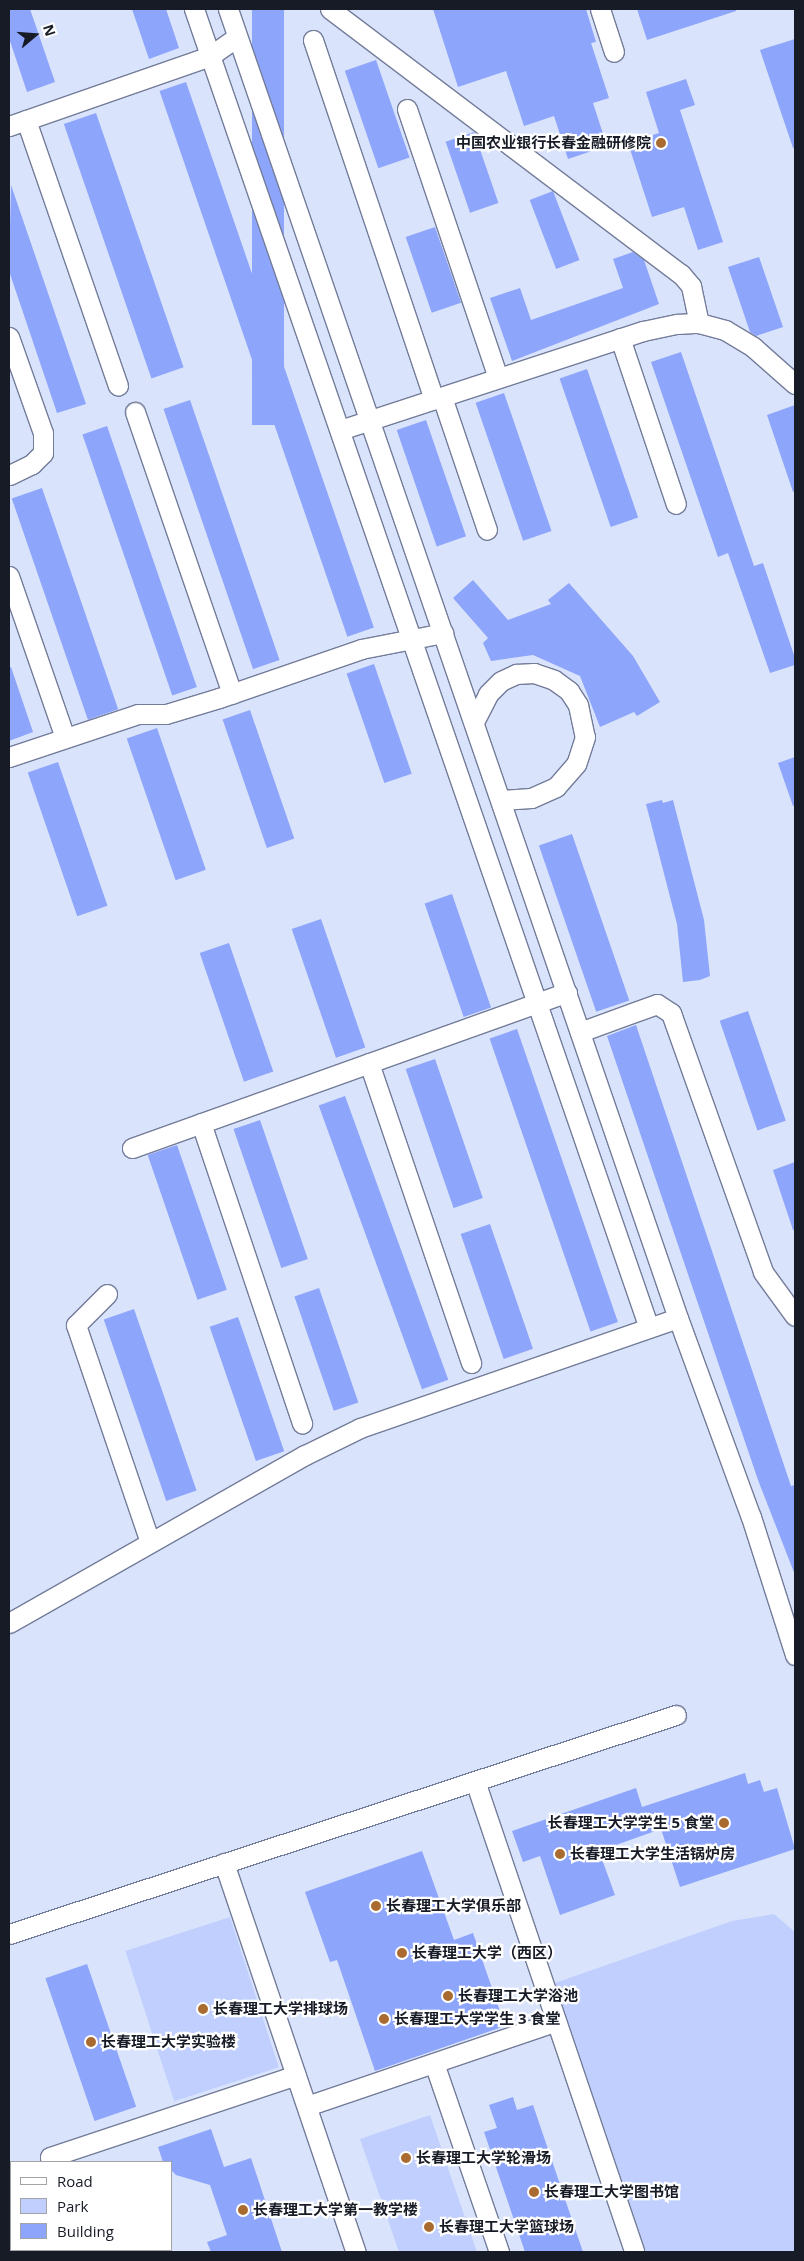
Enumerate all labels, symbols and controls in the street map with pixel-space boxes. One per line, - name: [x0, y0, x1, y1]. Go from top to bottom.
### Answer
- north arrow: [10, 10, 60, 60]
- text: N: [39, 22, 61, 39]
- place label: 中国农业银行长春金融研修院: [456, 134, 651, 152]
- marker: 中国农业银行长春金融研修院: [655, 137, 667, 149]
- place label: 长春理工大学学生 5 食堂: [548, 1814, 714, 1832]
- marker: 长春理工大学学生 5 食堂: [718, 1817, 730, 1829]
- place label: 长春理工大学生活锅炉房: [570, 1845, 735, 1863]
- marker: 长春理工大学生活锅炉房: [554, 1848, 566, 1860]
- place label: 长春理工大学俱乐部: [386, 1897, 521, 1915]
- marker: 长春理工大学俱乐部: [370, 1900, 382, 1912]
- place label: 长春理工大学（西区）: [412, 1944, 562, 1962]
- marker: 长春理工大学（西区）: [396, 1947, 408, 1959]
- place label: 长春理工大学浴池: [458, 1987, 578, 2005]
- marker: 长春理工大学浴池: [442, 1990, 454, 2002]
- place label: 长春理工大学排球场: [213, 2000, 348, 2018]
- marker: 长春理工大学排球场: [197, 2003, 209, 2015]
- place label: 长春理工大学学生 3 食堂: [394, 2010, 560, 2028]
- marker: 长春理工大学学生 3 食堂: [378, 2013, 390, 2025]
- place label: 长春理工大学实验楼: [101, 2033, 236, 2051]
- marker: 长春理工大学实验楼: [85, 2036, 97, 2048]
- place label: 长春理工大学轮滑场: [416, 2149, 551, 2167]
- marker: 长春理工大学轮滑场: [400, 2152, 412, 2164]
- legend: [10, 2161, 172, 2251]
- text: Road: [57, 2171, 93, 2191]
- place label: 长春理工大学图书馆: [544, 2183, 679, 2201]
- marker: 长春理工大学图书馆: [528, 2186, 540, 2198]
- text: Park: [57, 2196, 88, 2216]
- place label: 长春理工大学第一教学楼: [253, 2201, 418, 2219]
- marker: 长春理工大学第一教学楼: [237, 2204, 249, 2216]
- place label: 长春理工大学篮球场: [439, 2218, 574, 2236]
- text: Building: [57, 2221, 114, 2241]
- marker: 长春理工大学篮球场: [423, 2221, 435, 2233]

